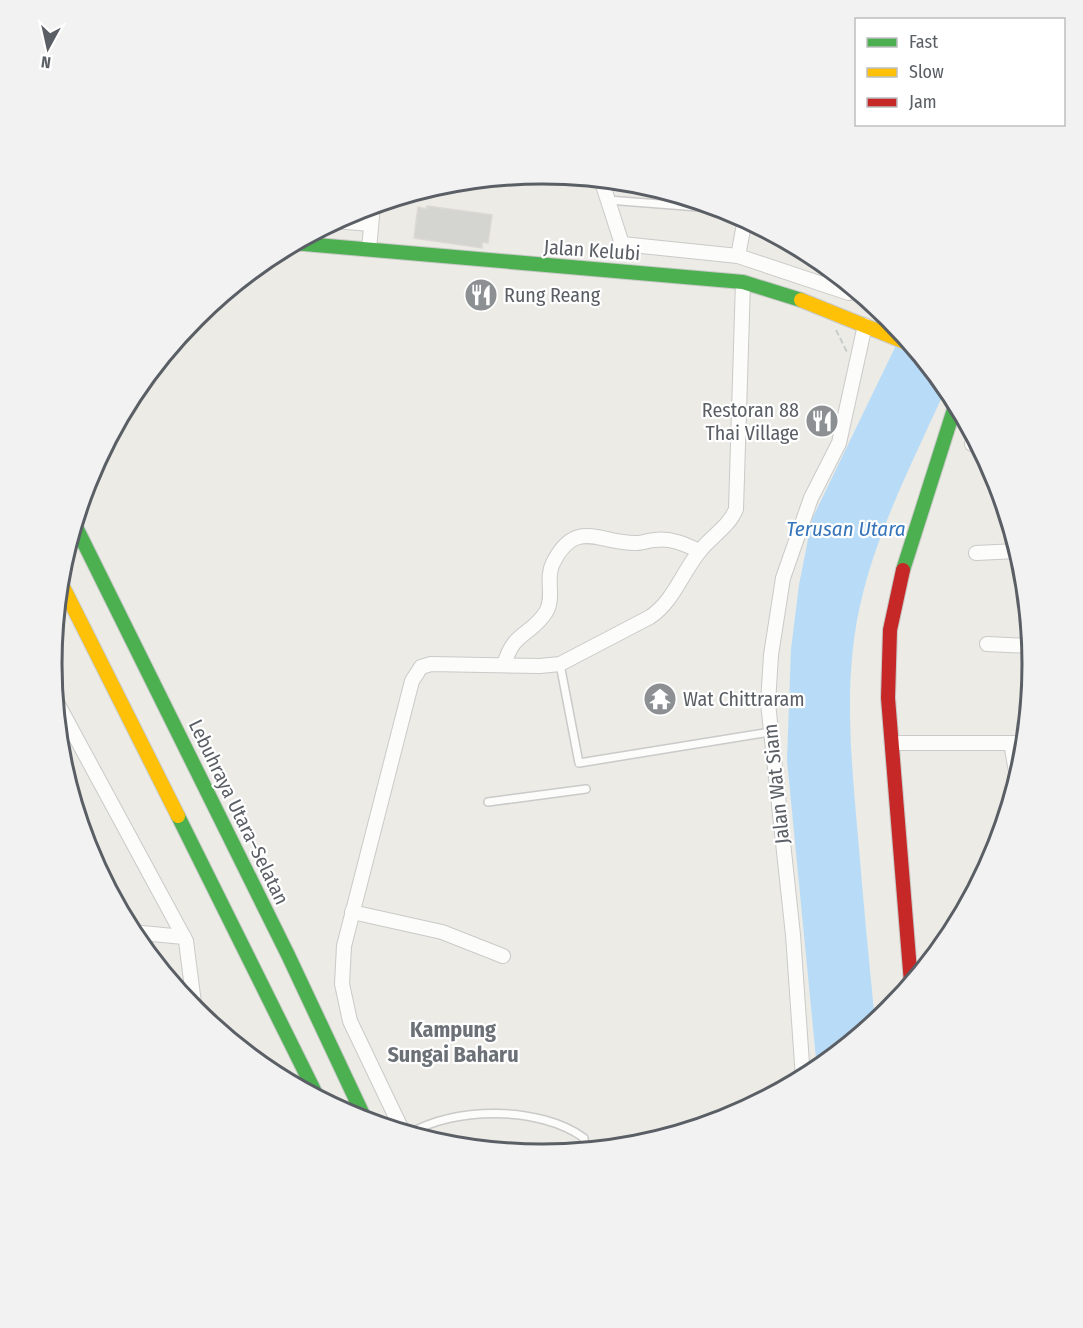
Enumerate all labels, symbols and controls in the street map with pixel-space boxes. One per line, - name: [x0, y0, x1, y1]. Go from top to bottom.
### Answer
- north arrow: [18, 18, 78, 78]
- legend: [855, 18, 1065, 126]
- text: Fast: [909, 31, 938, 53]
- text: N: [40, 52, 52, 72]
- text: Slow: [909, 61, 944, 83]
- text: Jam: [909, 91, 937, 113]
- street label: Jalan Kelubi: [543, 235, 641, 265]
- restaurant icon: Rung Reang: [463, 277, 499, 313]
- place label: Rung Reang: [504, 283, 601, 307]
- place label: Restoran 88 Thai Village: [702, 398, 799, 445]
- restaurant icon: Restoran 88 Thai Village: [804, 403, 840, 439]
- water label: Terusan Utara: [786, 516, 906, 542]
- temple icon: Wat Chittraram: [642, 681, 678, 717]
- place label: Wat Chittraram: [683, 687, 805, 711]
- street label: Lebuhraya Utara–Selatan: [184, 715, 294, 909]
- street label: Jalan Wat Siam: [758, 723, 794, 845]
- district label: Kampung Sungai Baharu: [387, 1016, 519, 1068]

